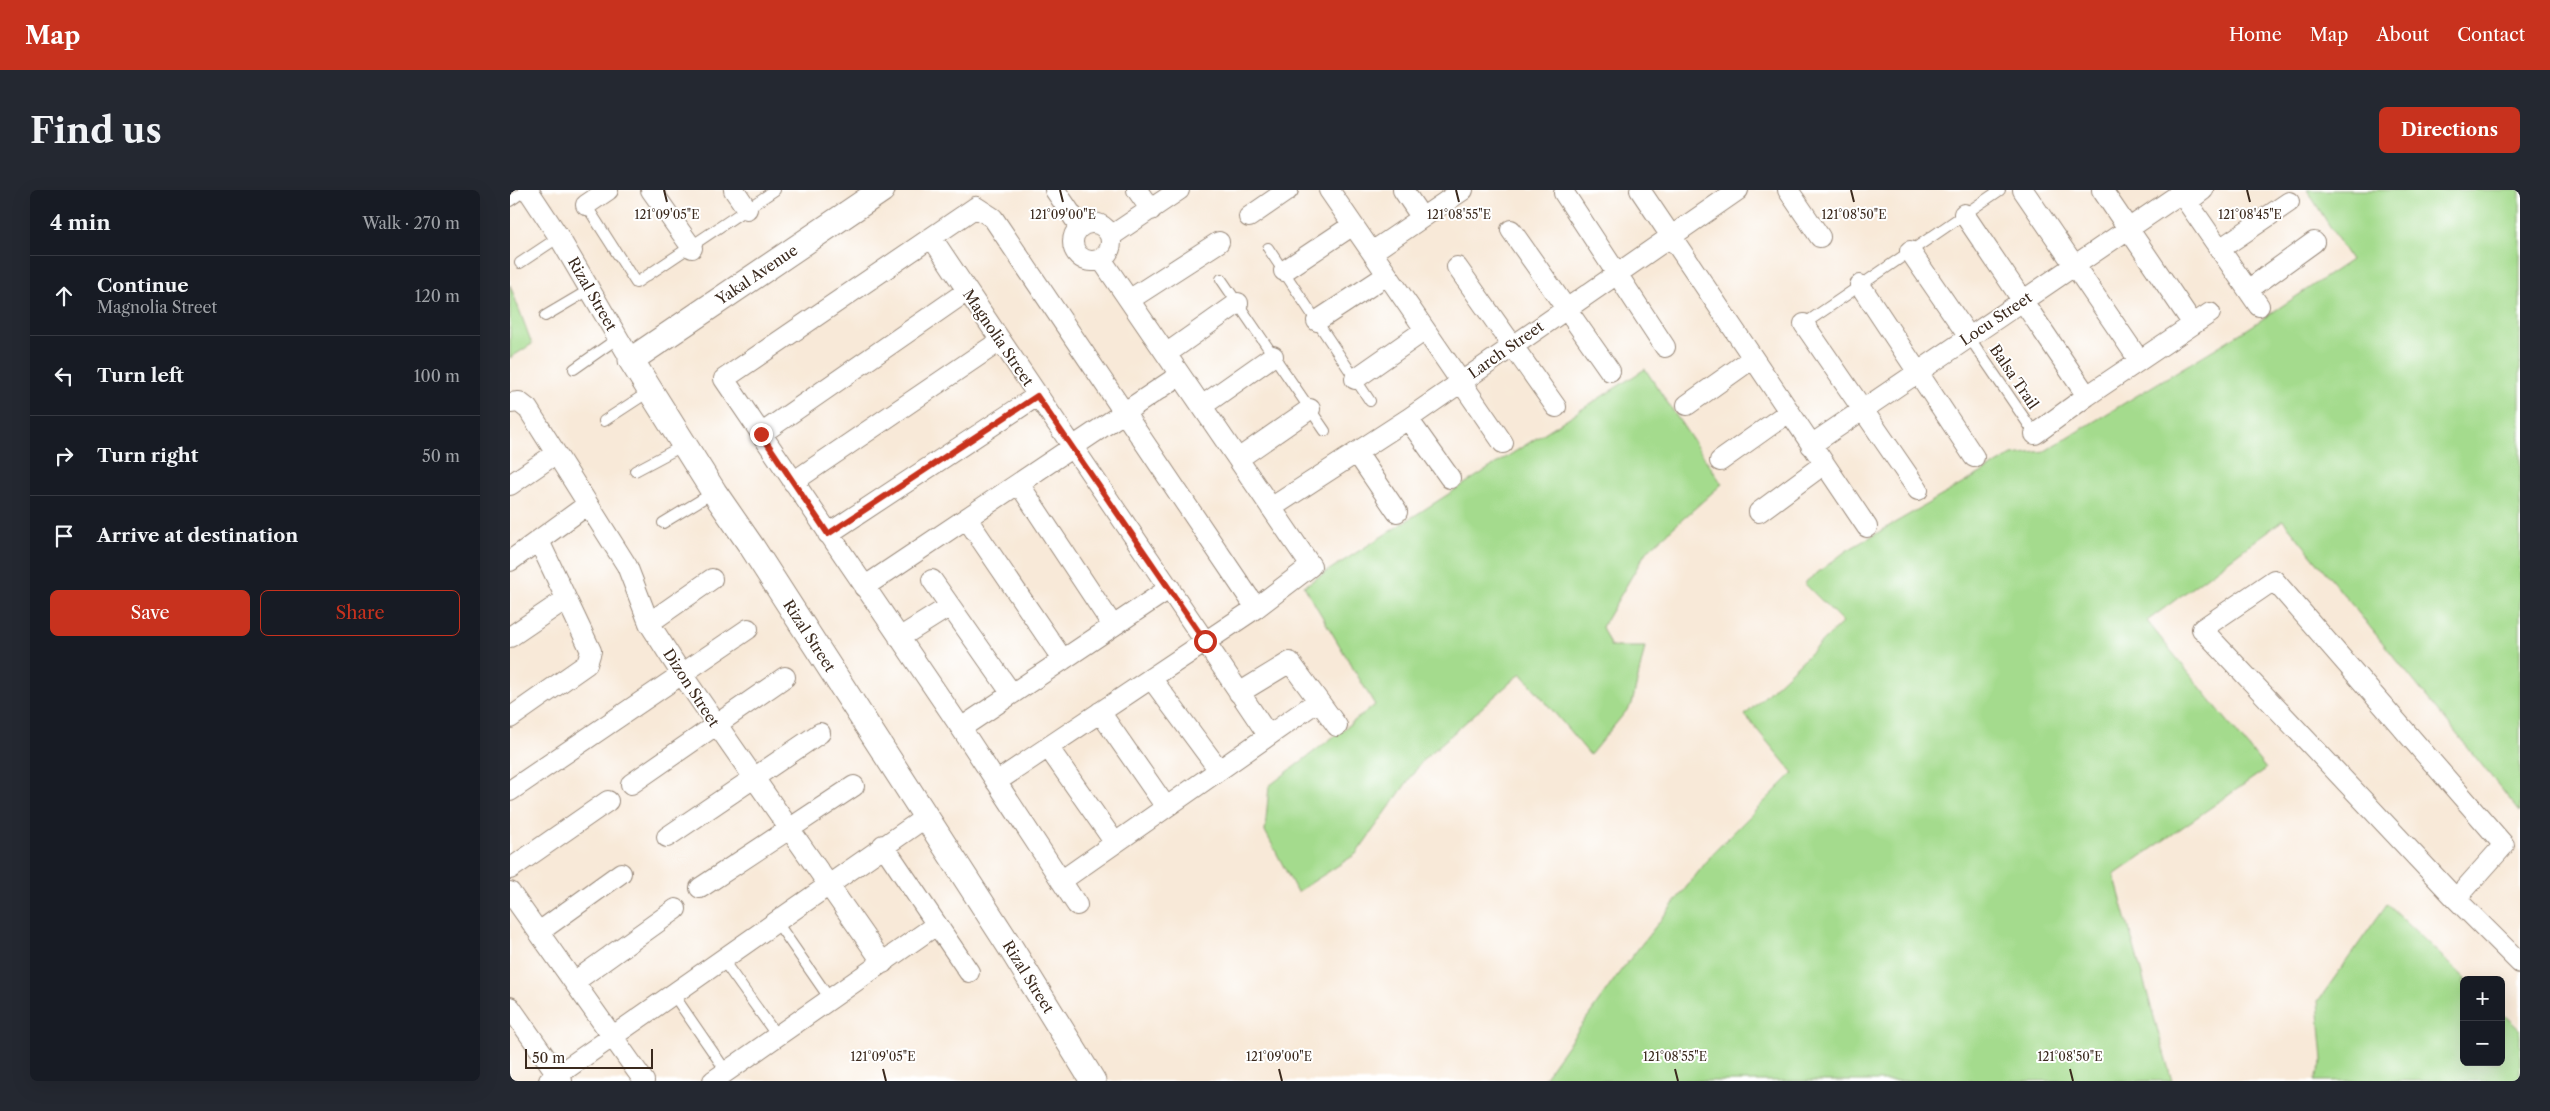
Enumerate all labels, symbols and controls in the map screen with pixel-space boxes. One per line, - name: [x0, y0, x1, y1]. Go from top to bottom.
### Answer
- text: Map: [25, 21, 80, 50]
- text: Home: [2229, 24, 2282, 46]
- text: Map: [2310, 24, 2348, 46]
- text: About: [2376, 24, 2429, 46]
- text: Contact: [2457, 24, 2525, 46]
- button: Directions: [2379, 107, 2520, 153]
- text: Find us: [30, 109, 162, 152]
- text: 121°09'05"E: [635, 207, 699, 222]
- text: 121°09'00"E: [1030, 207, 1096, 222]
- text: 121°08'55"E: [1427, 207, 1491, 222]
- text: 121°08'50"E: [1822, 207, 1886, 222]
- text: 121°08'45"E: [2218, 207, 2282, 222]
- text: 4 min: [50, 210, 111, 235]
- text: Walk · 270 m: [362, 213, 460, 233]
- street label: Yakal Avenue: [711, 240, 801, 309]
- street label: Rizal Street: [564, 253, 622, 335]
- text: Continue: [97, 274, 189, 297]
- icon: ahead: [50, 282, 78, 310]
- text: 120 m: [415, 286, 460, 306]
- street label: Magnolia Street: [959, 286, 1038, 390]
- street label: Locu Street: [1956, 287, 2036, 350]
- text: Magnolia Street: [97, 297, 217, 317]
- street label: Larch Street: [1464, 316, 1548, 383]
- street label: Balsa Trail: [1986, 341, 2043, 413]
- icon: left: [50, 362, 78, 390]
- text: Turn left: [97, 364, 184, 387]
- text: 100 m: [414, 366, 460, 386]
- route end: [750, 423, 773, 446]
- icon: right: [50, 442, 78, 470]
- text: Turn right: [97, 444, 198, 467]
- text: 50 m: [422, 446, 460, 466]
- icon: arrive: [50, 522, 78, 550]
- text: Arrive at destination: [97, 524, 298, 547]
- button: Save: [50, 590, 250, 636]
- button: Share: [260, 590, 460, 636]
- street label: Rizal Street: [779, 596, 840, 676]
- route start: [1194, 630, 1217, 653]
- street label: Dizon Street: [659, 645, 724, 731]
- street label: Rizal Street: [999, 937, 1059, 1017]
- map controls: [2460, 976, 2505, 1066]
- button: +: [2460, 976, 2505, 1021]
- button: −: [2460, 1021, 2505, 1066]
- scale bar: [525, 1046, 652, 1069]
- text: 50 m: [532, 1049, 565, 1067]
- text: 121°09'05"E: [851, 1049, 915, 1064]
- text: 121°09'00"E: [1246, 1049, 1312, 1064]
- text: 121°08'55"E: [1643, 1049, 1707, 1064]
- text: 121°08'50"E: [2038, 1049, 2102, 1064]

